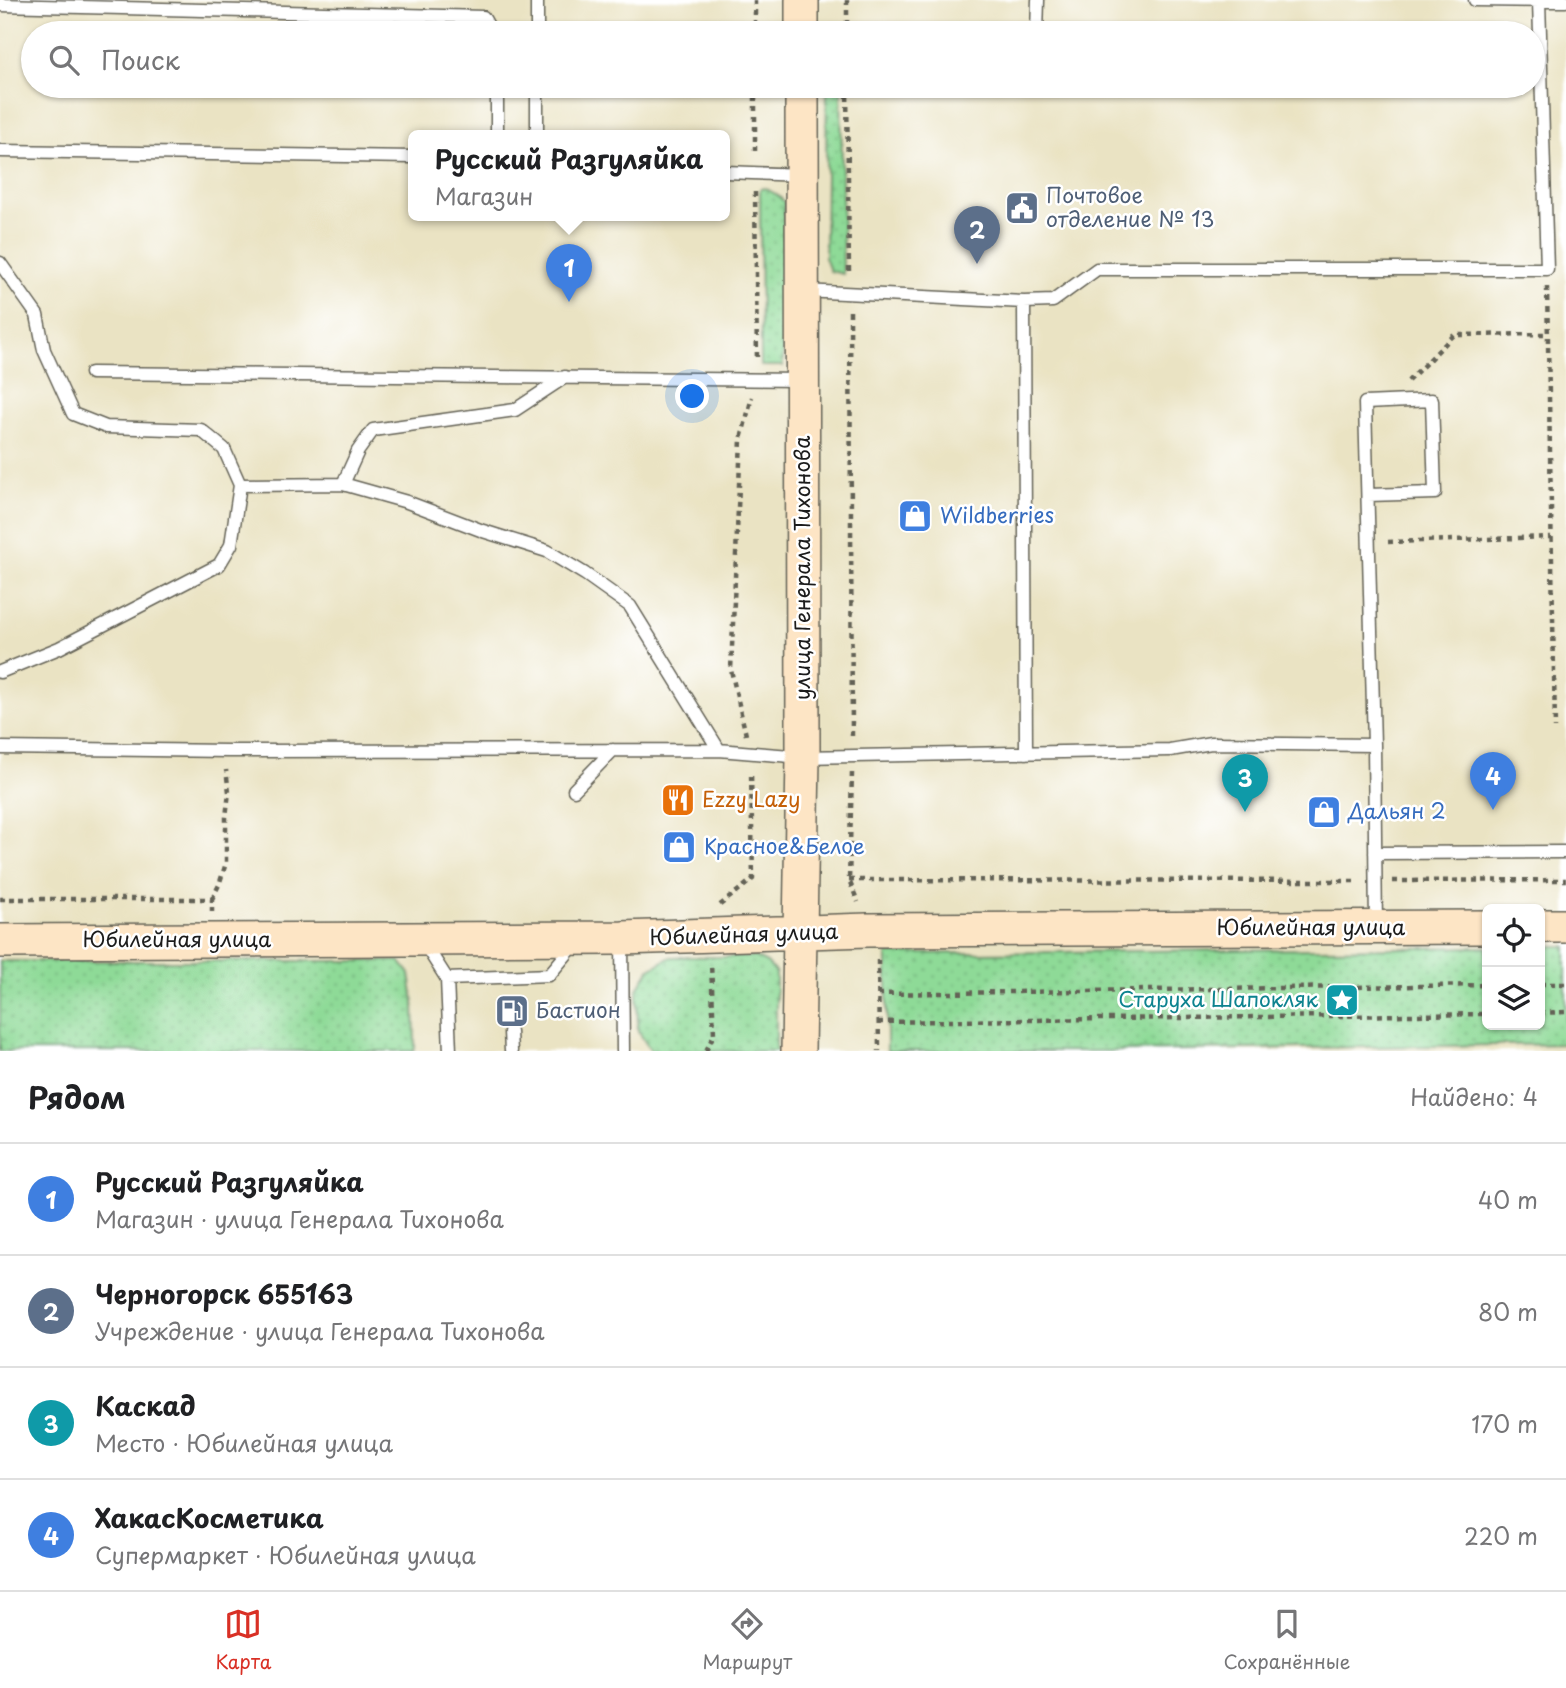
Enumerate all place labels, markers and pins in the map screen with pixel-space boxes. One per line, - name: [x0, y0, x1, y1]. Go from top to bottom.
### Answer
- place label: Почтовое отделение № 13: [1046, 178, 1214, 234]
- public building icon: Почтовое отделение № 13: [1003, 189, 1041, 227]
- pin: 2: [954, 206, 1000, 264]
- pin: 1: [546, 244, 592, 302]
- shop icon: Wildberries: [896, 497, 934, 535]
- place label: Wildberries: [940, 498, 1054, 530]
- pin: 4: [1470, 752, 1516, 810]
- pin: 3: [1222, 754, 1268, 812]
- restaurant icon: Ezzy Lazy: [659, 781, 697, 819]
- place label: Ezzy Lazy: [702, 782, 800, 814]
- shop icon: Дальян 2: [1305, 793, 1343, 831]
- place label: Дальян 2: [1347, 794, 1446, 826]
- shop icon: Красное&Белое: [660, 828, 698, 866]
- place label: Красное&Белое: [704, 829, 865, 861]
- place icon: Старуха Шапокляк: [1323, 981, 1361, 1019]
- place label: Старуха Шапокляк: [1118, 982, 1319, 1014]
- fuel station icon: Бастион: [493, 992, 531, 1030]
- place label: Бастион: [536, 993, 621, 1025]

